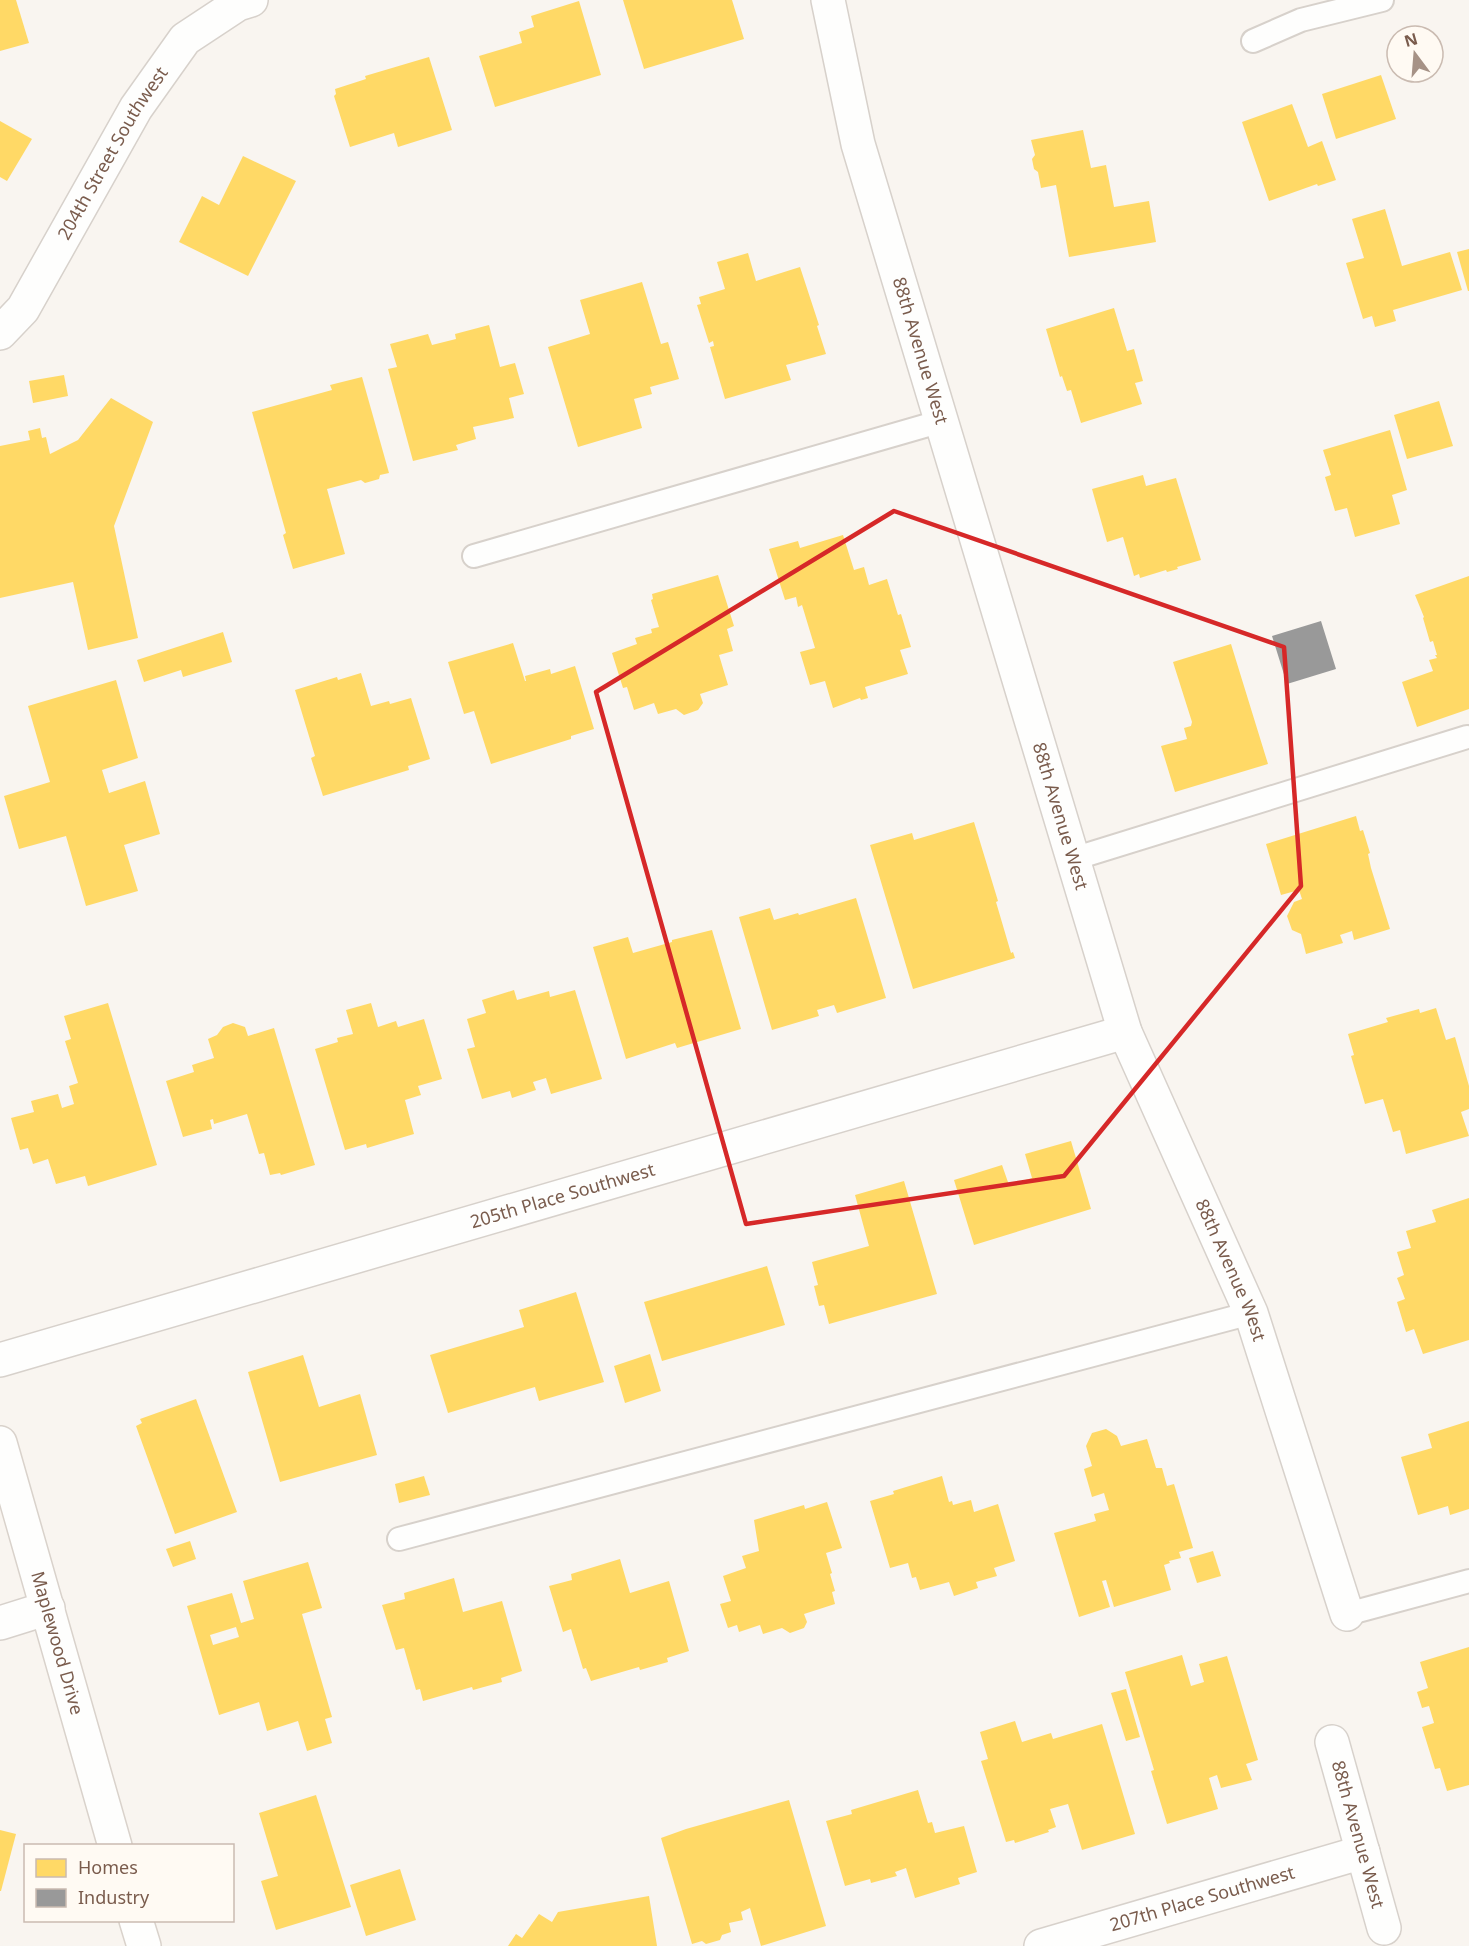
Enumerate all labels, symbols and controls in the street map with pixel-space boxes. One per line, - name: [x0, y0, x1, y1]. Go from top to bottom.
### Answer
- north arrow: [1385, 24, 1445, 84]
- text: N: [1402, 27, 1420, 52]
- street label: 204th Street Southwest: [51, 61, 173, 244]
- street label: 88th Avenue West: [888, 274, 955, 427]
- street label: 88th Avenue West: [1028, 739, 1095, 893]
- street label: 205th Place Southwest: [467, 1157, 658, 1233]
- street label: 88th Avenue West: [1190, 1195, 1272, 1344]
- street label: Maplewood Drive: [26, 1568, 90, 1717]
- street label: 88th Avenue West: [1327, 1758, 1391, 1911]
- legend: [24, 1844, 234, 1922]
- text: Homes: [78, 1855, 138, 1879]
- street label: 207th Place Southwest: [1107, 1859, 1298, 1936]
- text: Industry: [78, 1885, 150, 1909]

